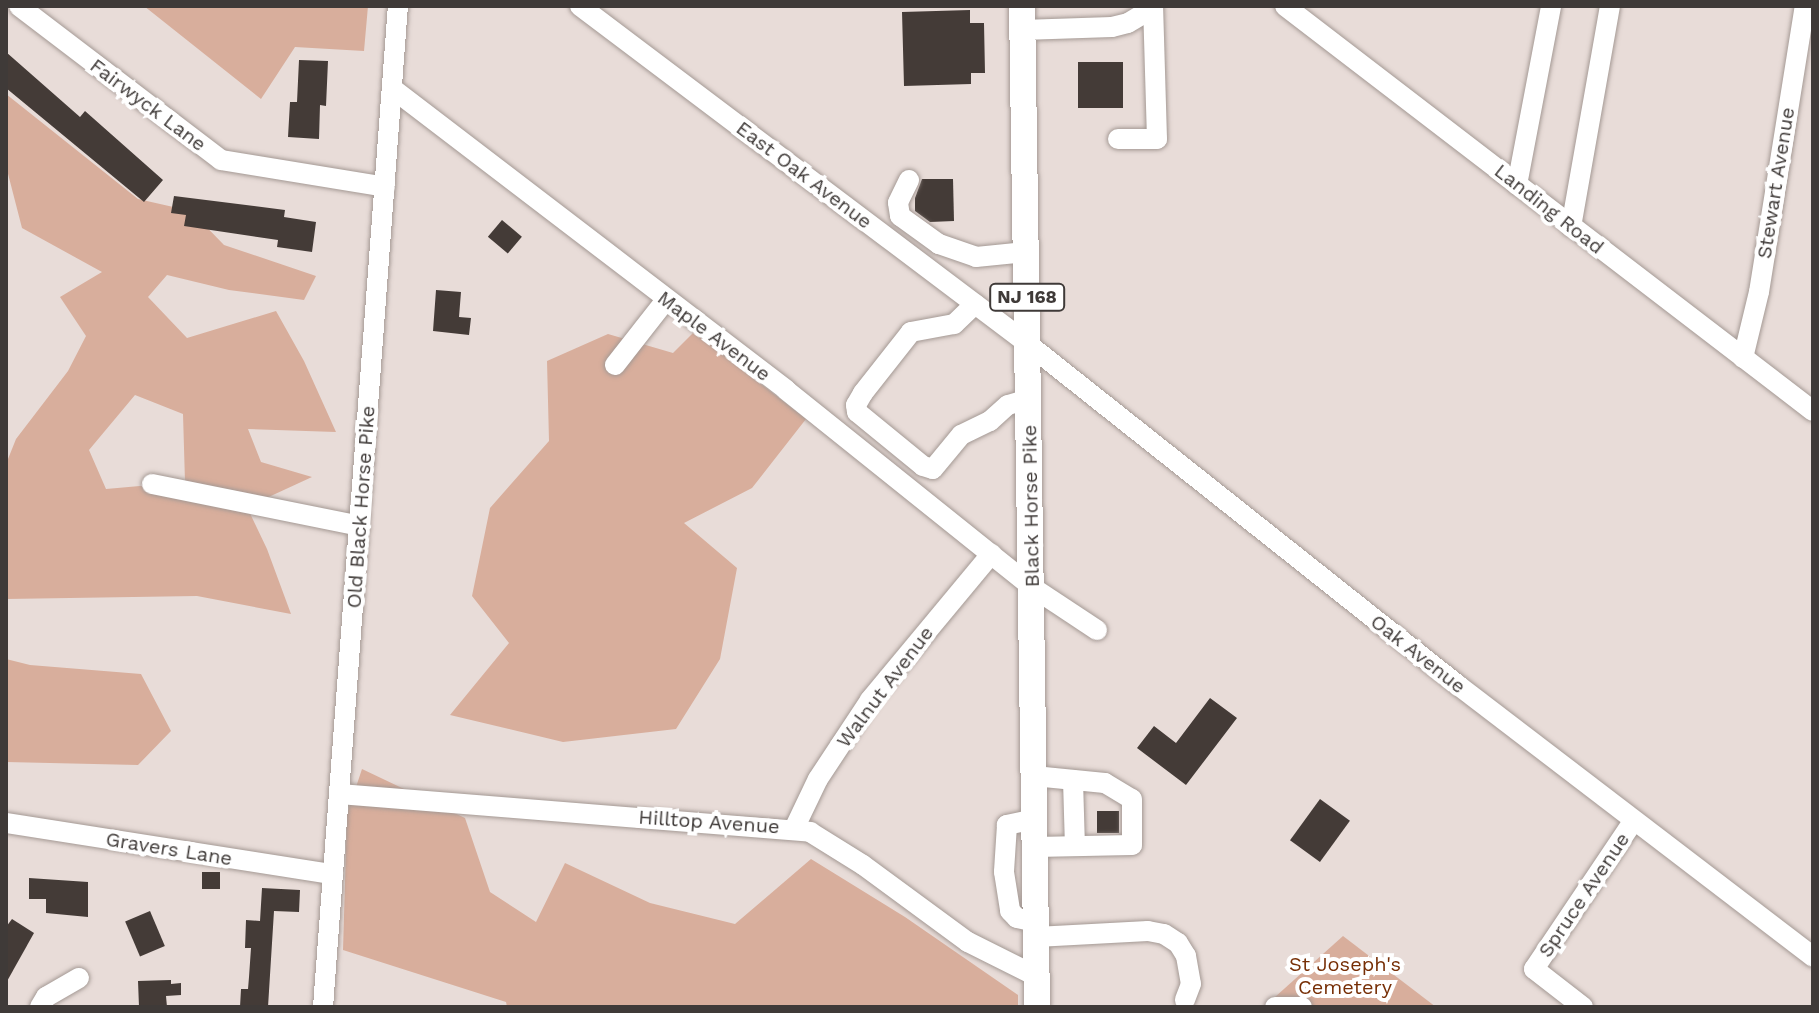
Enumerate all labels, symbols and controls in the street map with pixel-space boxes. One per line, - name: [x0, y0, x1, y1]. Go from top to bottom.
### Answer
- street label: Fairwyck Lane: [85, 53, 211, 157]
- street label: Stewart Avenue: [1752, 105, 1800, 261]
- street label: East Oak Avenue: [731, 116, 877, 234]
- street label: Landing Road: [1490, 159, 1608, 259]
- road number: NJ 168: [989, 283, 1065, 311]
- street label: Maple Avenue: [652, 285, 776, 387]
- street label: Old Black Horse Pike: [342, 405, 380, 609]
- street label: Black Horse Pike: [1018, 424, 1044, 588]
- street label: Oak Avenue: [1365, 609, 1471, 699]
- street label: Walnut Avenue: [831, 621, 939, 753]
- street label: Hilltop Avenue: [637, 805, 781, 839]
- street label: Gravers Lane: [104, 827, 234, 871]
- street label: Spruce Avenue: [1533, 828, 1635, 962]
- park label: St Joseph's Cemetery: [1289, 953, 1401, 1000]

